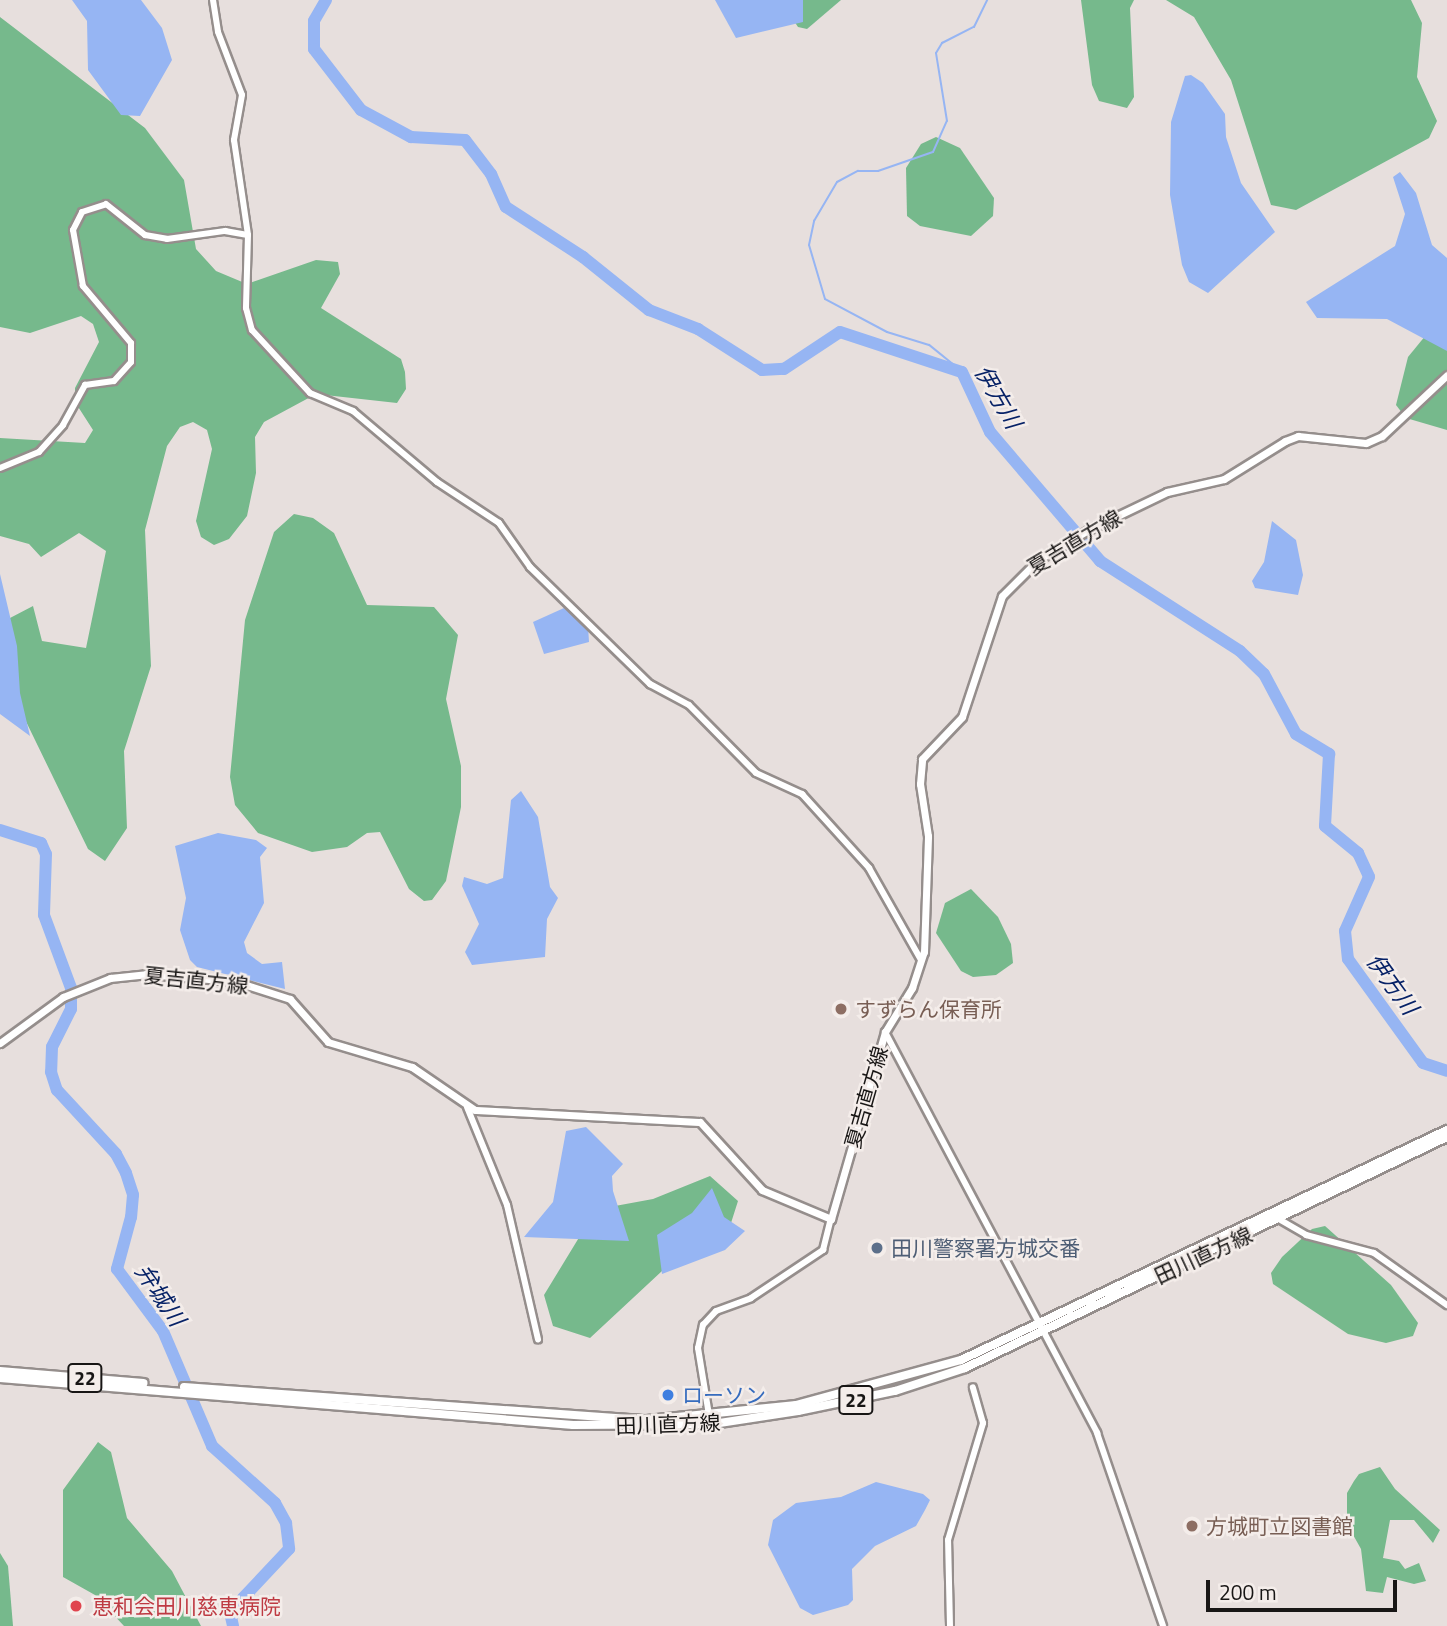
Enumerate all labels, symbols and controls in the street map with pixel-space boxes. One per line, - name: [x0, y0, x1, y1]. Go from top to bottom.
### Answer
- water label: 伊方川: [969, 360, 1027, 434]
- street label: 夏吉直方線: [1023, 504, 1125, 580]
- water label: 伊方川: [1361, 948, 1423, 1020]
- street label: 夏吉直方線: [142, 962, 250, 998]
- place label: すずらん保育所: [855, 996, 1002, 1022]
- marker: すずらん保育所: [833, 1001, 849, 1017]
- street label: 夏吉直方線: [839, 1043, 893, 1151]
- street label: 田川直方線: [1150, 1221, 1256, 1289]
- place label: 田川警察署方城交番: [891, 1235, 1080, 1261]
- marker: 田川警察署方城交番: [869, 1240, 885, 1256]
- water label: 弁城川: [129, 1259, 191, 1331]
- road number: 22: [66, 1362, 104, 1394]
- place label: ローソン: [682, 1382, 766, 1408]
- road number: 22: [837, 1384, 875, 1416]
- marker: ローソン: [660, 1387, 676, 1403]
- street label: 田川直方線: [615, 1410, 721, 1438]
- place label: 方城町立図書館: [1206, 1513, 1353, 1539]
- marker: 方城町立図書館: [1184, 1518, 1200, 1534]
- scale bar: [1209, 1566, 1400, 1610]
- text: 200 m: [1219, 1576, 1276, 1608]
- place label: 恵和会田川慈恵病院: [92, 1593, 281, 1619]
- marker: 恵和会田川慈恵病院: [66, 1596, 86, 1616]

